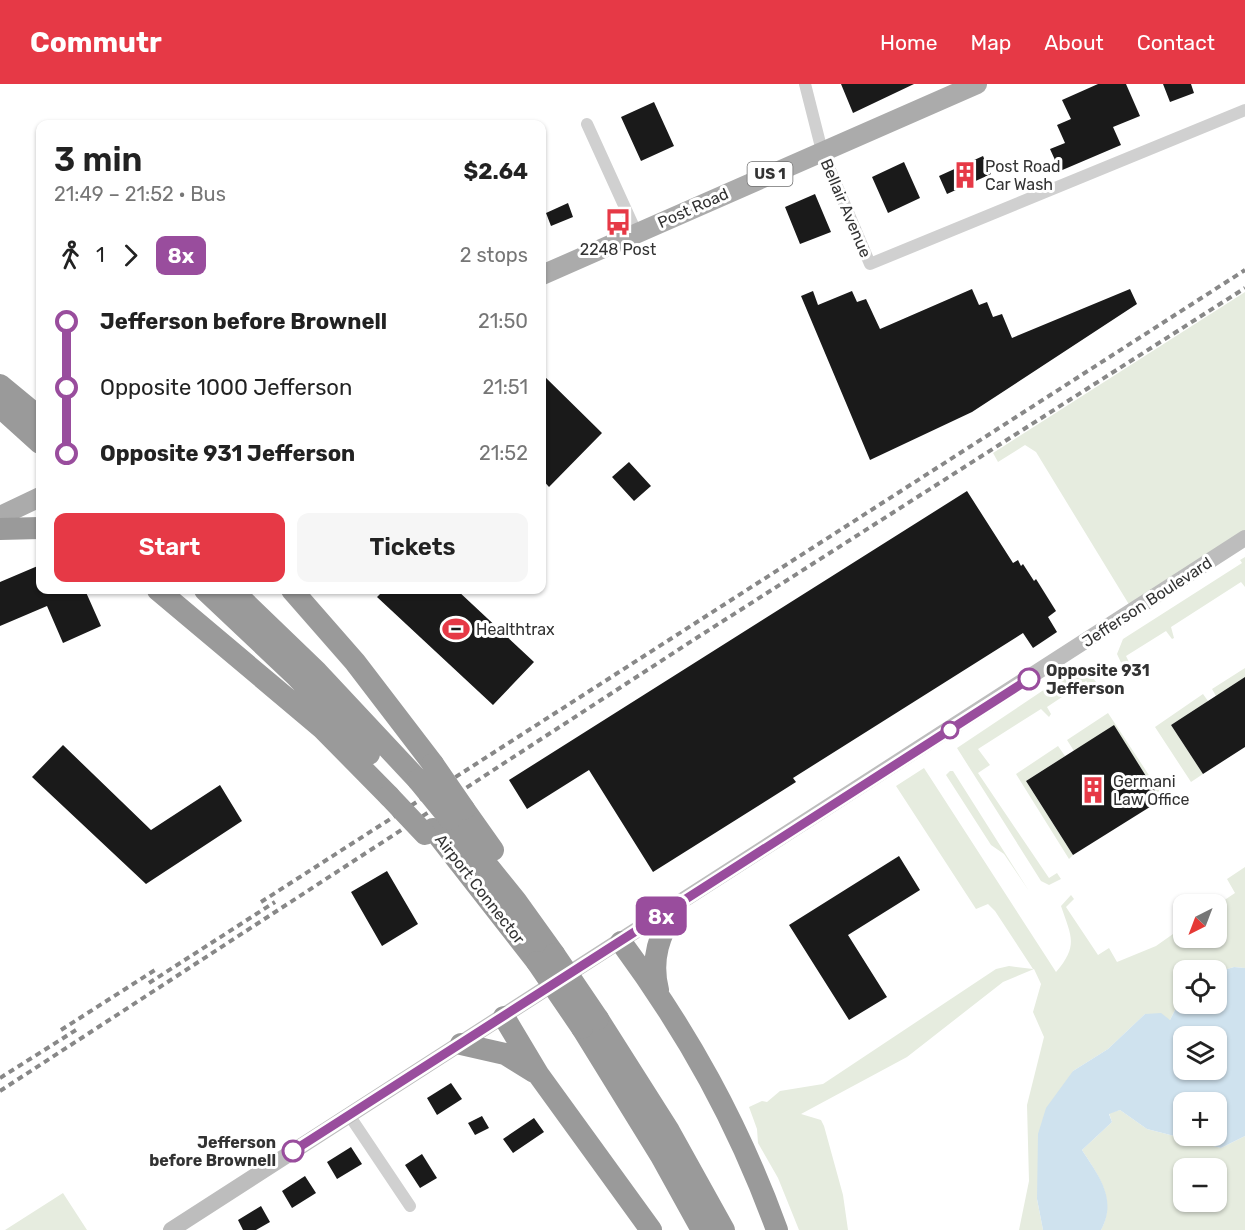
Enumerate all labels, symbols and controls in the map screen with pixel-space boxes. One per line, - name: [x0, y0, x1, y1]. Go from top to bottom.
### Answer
- text: Commutr: [30, 26, 162, 59]
- text: Home: [880, 30, 937, 55]
- text: Map: [970, 30, 1011, 55]
- text: About: [1044, 30, 1104, 55]
- text: Contact: [1137, 30, 1215, 55]
- text: 3 min: [54, 140, 142, 179]
- street label: Bellair Avenue: [817, 156, 875, 260]
- place label: Post Road Car Wash: [985, 157, 1061, 194]
- text: $2.64: [464, 158, 528, 185]
- building icon: Post Road Car Wash: [950, 160, 980, 190]
- road number: US 1: [748, 162, 792, 186]
- text: 21:49 – 21:52 · Bus: [54, 182, 226, 206]
- street label: Post Road: [655, 184, 731, 232]
- bus stop icon: 2248 Post: [603, 207, 633, 237]
- icon: walk: [54, 239, 87, 272]
- icon: forward: [114, 239, 147, 272]
- place label: 2248 Post: [580, 240, 656, 259]
- text: 1: [96, 243, 105, 267]
- text: 8x: [168, 243, 194, 268]
- text: 2 stops: [460, 243, 528, 267]
- text: Jefferson before Brownell: [100, 308, 387, 335]
- text: 21:50: [478, 309, 528, 333]
- text: Opposite 1000 Jefferson: [100, 374, 352, 401]
- text: 21:51: [482, 375, 528, 399]
- text: Opposite 931 Jefferson: [100, 440, 355, 467]
- text: 21:52: [479, 441, 528, 465]
- button: Start: [54, 513, 285, 582]
- button: Tickets: [297, 513, 528, 582]
- street label: Jefferson Boulevard: [1079, 553, 1215, 651]
- sports icon: Healthtrax: [441, 614, 471, 644]
- place label: Healthtrax: [476, 620, 555, 639]
- place label: Opposite 931 Jefferson: [1046, 661, 1150, 698]
- marker: Opposite 931 Jefferson: [1018, 668, 1040, 690]
- unlabelled marker: [941, 721, 959, 739]
- place label: Germani Law Office: [1113, 772, 1190, 809]
- building icon: Germani Law Office: [1078, 775, 1108, 805]
- street label: Airport Connector: [431, 830, 529, 948]
- north arrow: [1173, 894, 1227, 948]
- map controls: [1173, 894, 1227, 1212]
- line badge: 8x: [634, 896, 688, 936]
- text: 8x: [648, 904, 674, 929]
- button: locate: [1173, 960, 1227, 1014]
- button: layers: [1173, 1026, 1227, 1080]
- button: +: [1173, 1092, 1227, 1146]
- place label: Jefferson before Brownell: [149, 1133, 276, 1170]
- marker: Jefferson before Brownell: [282, 1140, 304, 1162]
- button: −: [1173, 1158, 1227, 1212]

